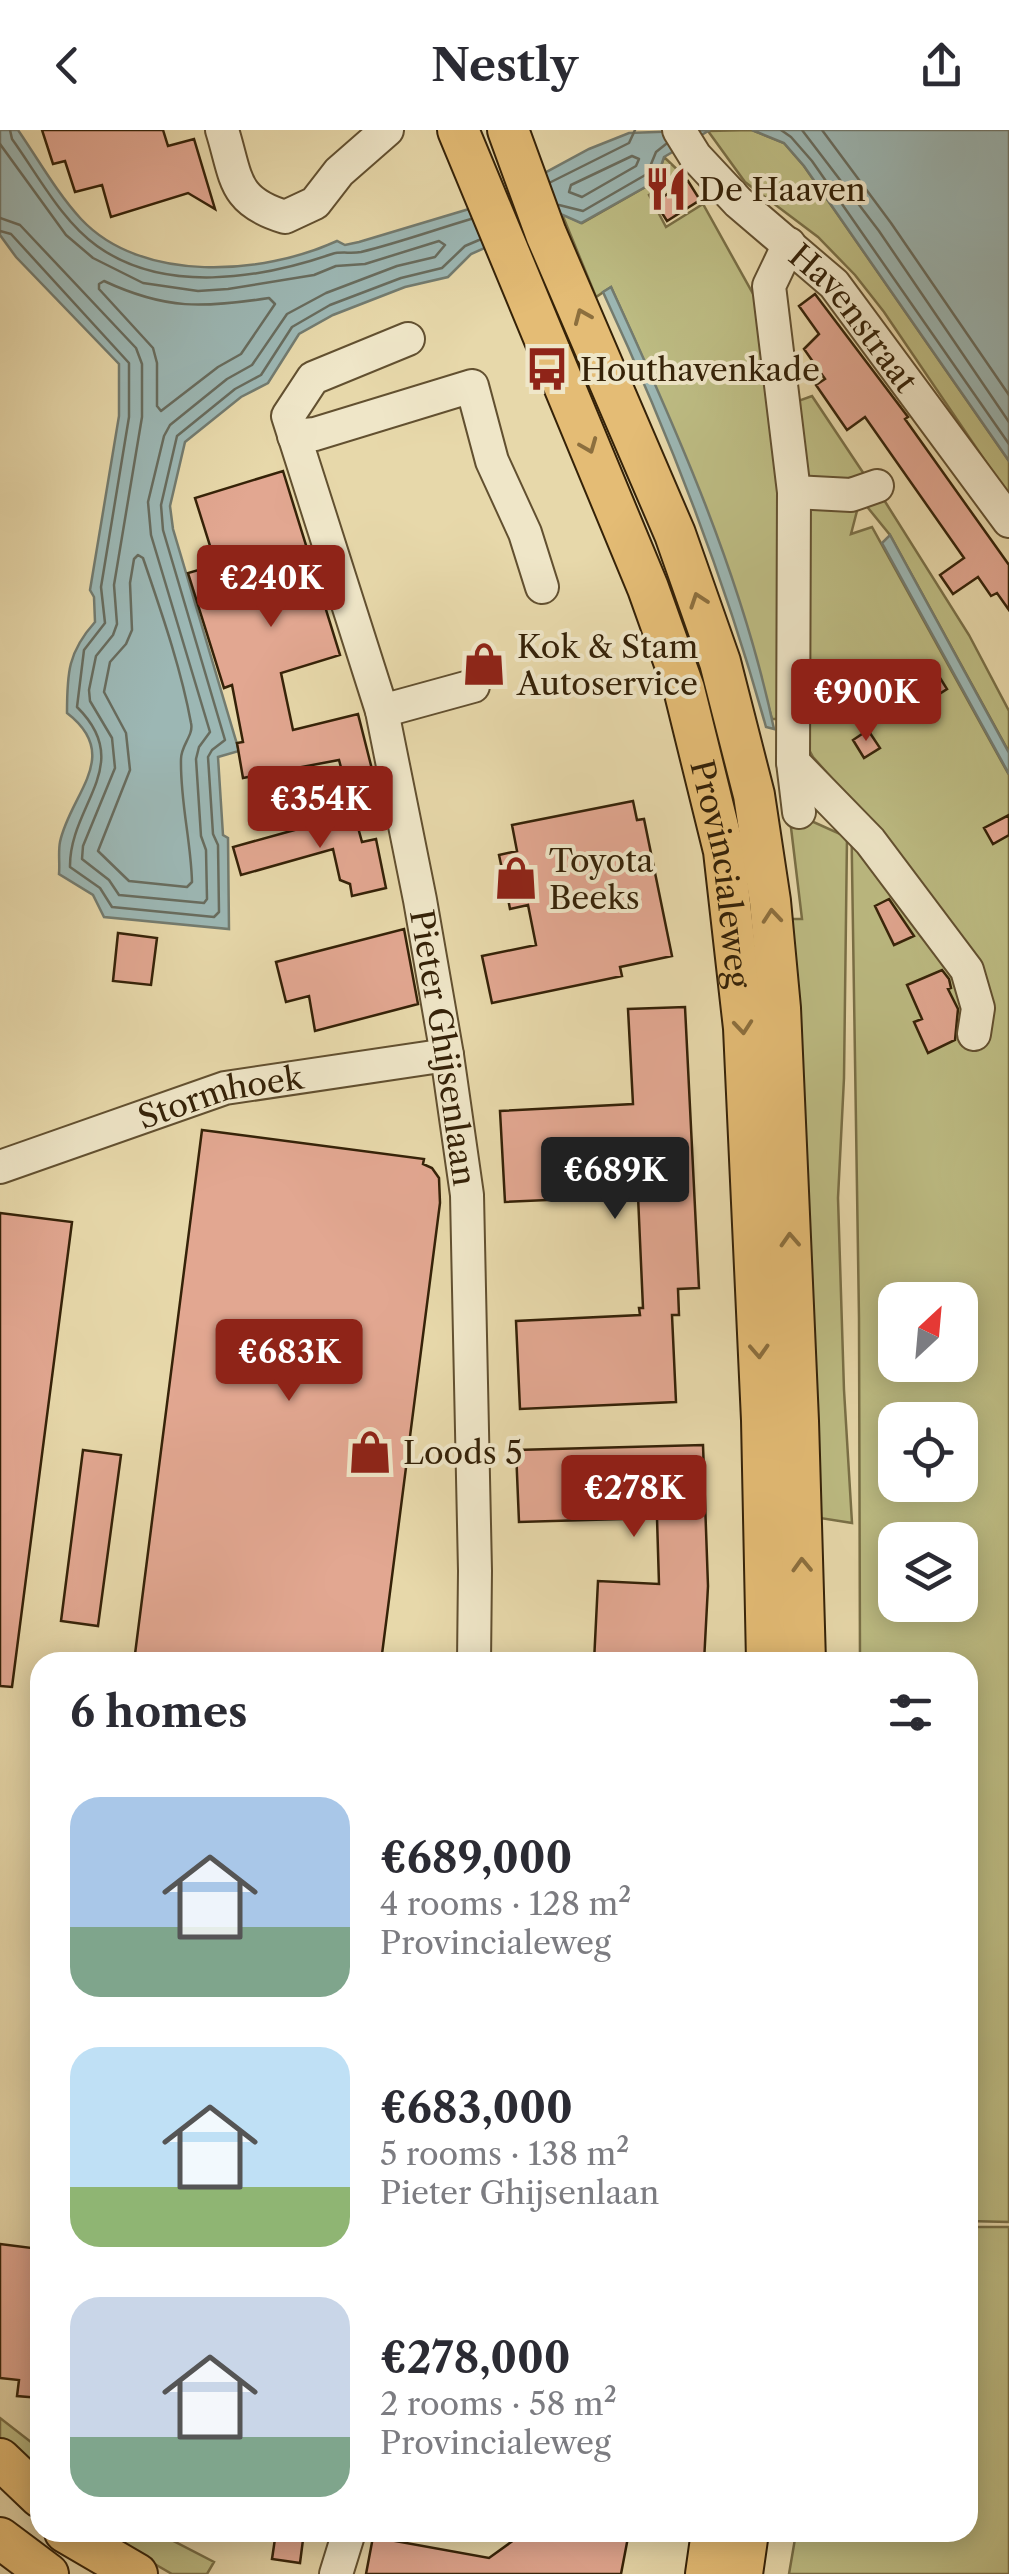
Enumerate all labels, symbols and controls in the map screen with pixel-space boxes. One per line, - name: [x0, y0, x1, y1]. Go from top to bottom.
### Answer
- text: Nestly: [431, 37, 578, 93]
- icon: back: [40, 38, 95, 93]
- icon: share: [914, 38, 969, 93]
- restaurant icon: De Haaven: [642, 165, 690, 213]
- place label: De Haaven: [699, 170, 866, 209]
- street label: Havenstraat: [782, 235, 927, 400]
- one-way arrow: [574, 308, 594, 326]
- bus stop icon: Houthavenkade: [523, 345, 571, 393]
- place label: Houthavenkade: [580, 350, 820, 389]
- one-way arrow: [577, 435, 597, 453]
- pin: €240K: [201, 545, 341, 630]
- text: €240K: [219, 558, 323, 597]
- one-way arrow: [689, 593, 710, 610]
- place label: Kok & Stam Autoservice: [516, 627, 698, 703]
- shop icon: Kok & Stam Autoservice: [460, 640, 508, 688]
- pin: €900K: [796, 659, 936, 744]
- text: €900K: [813, 672, 919, 711]
- street label: Provincialeweg: [683, 756, 759, 991]
- pin: €354K: [250, 766, 390, 851]
- text: €354K: [270, 779, 370, 818]
- place label: Toyota Beeks: [549, 841, 653, 917]
- shop icon: Toyota Beeks: [492, 854, 540, 902]
- street label: Pieter Ghijsenlaan: [402, 906, 485, 1188]
- one-way arrow: [761, 907, 783, 923]
- one-way arrow: [732, 1019, 754, 1035]
- street label: Stormhoek: [132, 1057, 307, 1137]
- pin: €689K: [545, 1137, 685, 1222]
- text: €689K: [563, 1150, 667, 1189]
- one-way arrow: [780, 1232, 801, 1248]
- north arrow: [878, 1282, 978, 1382]
- map controls: [878, 1282, 978, 1622]
- pin: €683K: [219, 1319, 359, 1404]
- text: €683K: [238, 1332, 340, 1371]
- one-way arrow: [748, 1344, 769, 1360]
- button: locate: [878, 1402, 978, 1502]
- shop icon: Loods 5: [346, 1428, 394, 1476]
- place label: Loods 5: [403, 1433, 523, 1472]
- pin: €278K: [564, 1455, 704, 1540]
- text: €278K: [583, 1468, 685, 1507]
- button: layers: [878, 1522, 978, 1622]
- one-way arrow: [792, 1557, 813, 1573]
- icon: filters: [883, 1685, 938, 1740]
- text: 6 homes: [70, 1686, 248, 1738]
- text: €689,000: [380, 1832, 572, 1884]
- icon: home: [150, 1837, 270, 1957]
- text: 4 rooms · 128 m²: [380, 1884, 631, 1923]
- text: Provincialeweg: [380, 1923, 611, 1962]
- text: €683,000: [380, 2082, 573, 2134]
- icon: home: [150, 2087, 270, 2207]
- text: 5 rooms · 138 m²: [380, 2134, 629, 2173]
- text: Pieter Ghijsenlaan: [380, 2173, 659, 2212]
- text: €278,000: [380, 2332, 571, 2384]
- icon: home: [150, 2337, 270, 2457]
- text: 2 rooms · 58 m²: [380, 2384, 617, 2423]
- text: Provincialeweg: [380, 2423, 611, 2462]

